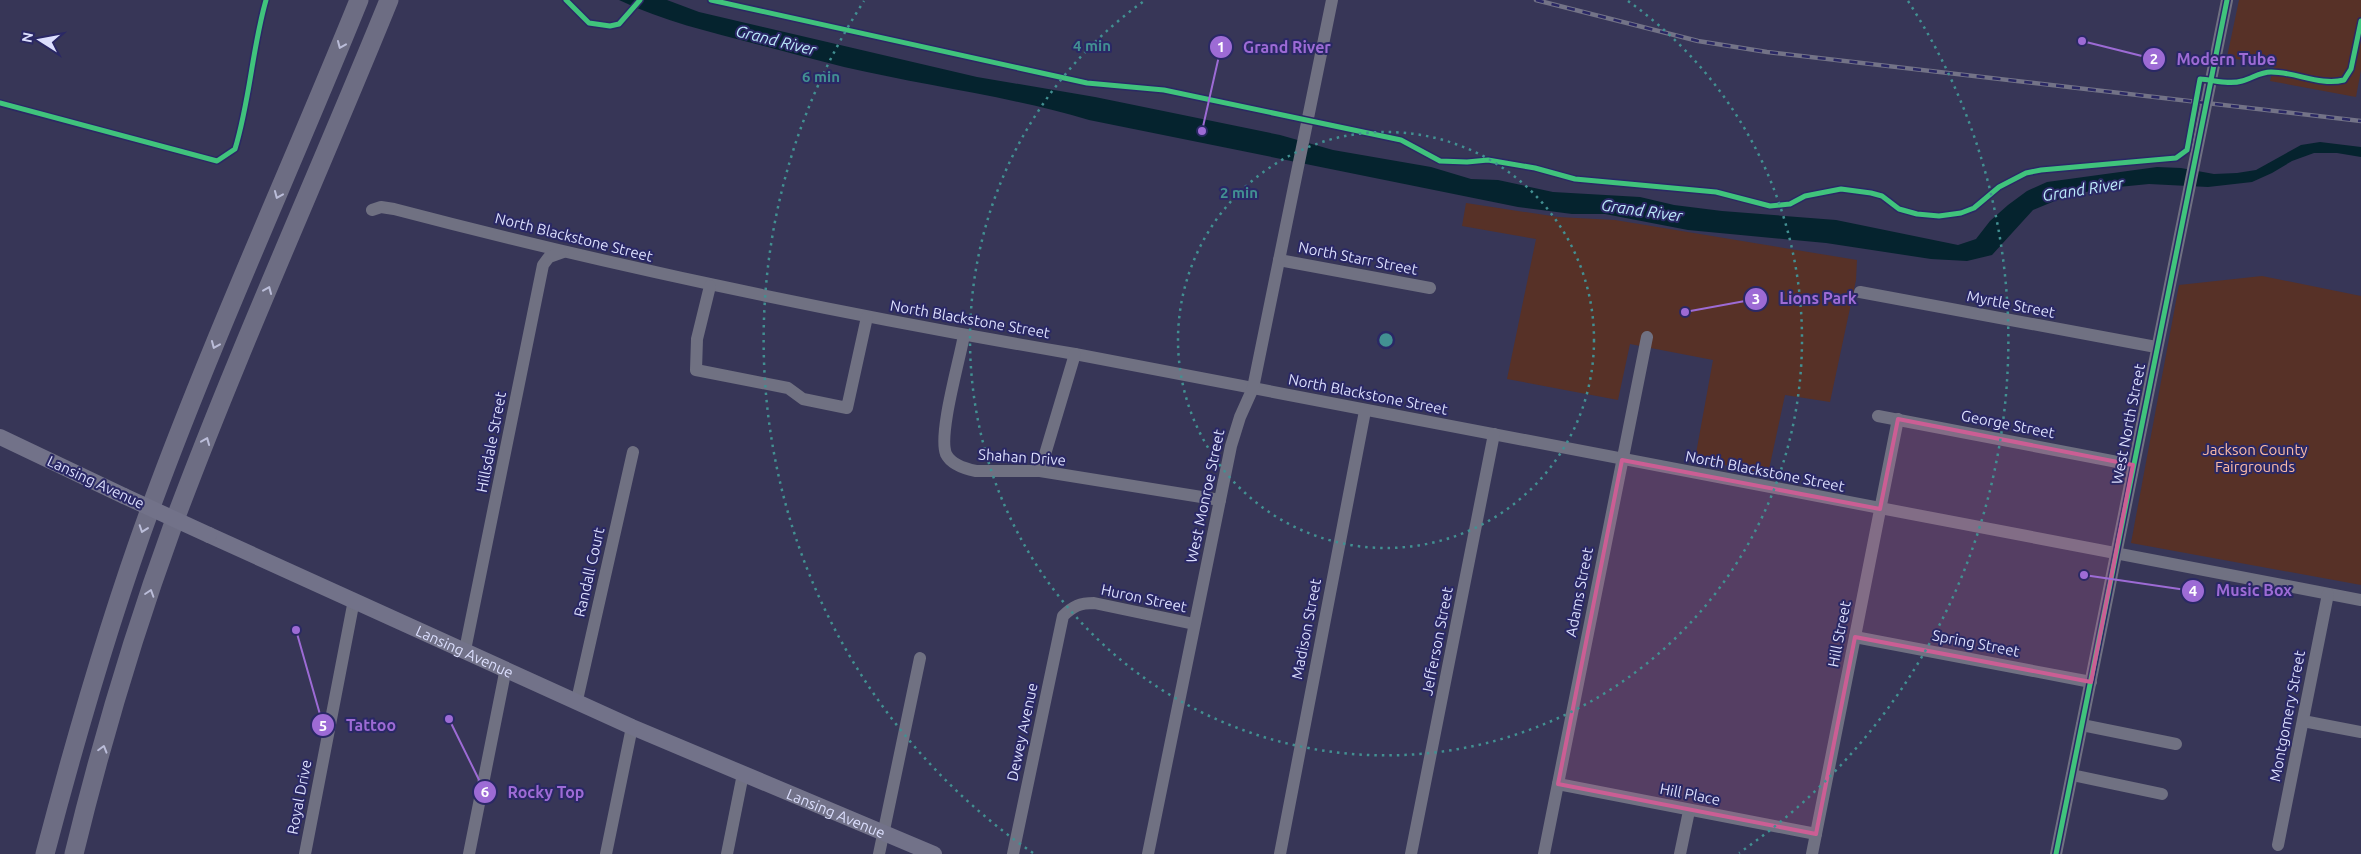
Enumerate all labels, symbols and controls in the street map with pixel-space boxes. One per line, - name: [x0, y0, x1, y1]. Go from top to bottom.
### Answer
- north arrow: [15, 15, 65, 65]
- water label: Grand River: [734, 21, 819, 59]
- text: N: [18, 31, 36, 44]
- callout: Grand River: [1208, 31, 1341, 62]
- text: 4 min: [1073, 37, 1111, 54]
- text: 1: [1217, 38, 1225, 55]
- text: Grand River: [1243, 38, 1331, 56]
- one-way arrow: [336, 40, 347, 49]
- callout: Modern Tube: [2142, 44, 2286, 75]
- text: 2: [2150, 50, 2158, 67]
- text: Modern Tube: [2176, 50, 2276, 68]
- text: 6 min: [802, 68, 840, 85]
- water label: Grand River: [2041, 174, 2126, 204]
- text: 2 min: [1220, 184, 1258, 201]
- one-way arrow: [273, 190, 284, 199]
- water label: Grand River: [1600, 195, 1685, 225]
- street label: North Blackstone Street: [493, 209, 655, 265]
- street label: North Starr Street: [1297, 238, 1419, 278]
- callout: Lions Park: [1744, 283, 1866, 314]
- one-way arrow: [261, 286, 272, 295]
- street label: Myrtle Street: [1966, 287, 2057, 321]
- text: Lions Park: [1779, 289, 1857, 307]
- text: 3: [1752, 290, 1760, 307]
- street label: North Blackstone Street: [889, 297, 1051, 341]
- centre of rings: [1377, 331, 1395, 349]
- one-way arrow: [211, 340, 221, 349]
- street label: West North Street: [2108, 362, 2148, 486]
- street label: North Blackstone Street: [1287, 370, 1449, 418]
- street label: Hillsdale Street: [473, 390, 509, 494]
- street label: George Street: [1960, 407, 2056, 441]
- street label: West Monroe Street: [1183, 428, 1227, 564]
- one-way arrow: [200, 437, 210, 445]
- park label: Jackson County Fairgrounds: [2202, 441, 2308, 475]
- street label: Shahan Drive: [978, 445, 1066, 469]
- street label: North Blackstone Street: [1684, 447, 1846, 495]
- street label: Lansing Avenue: [45, 452, 147, 512]
- one-way arrow: [139, 524, 149, 533]
- street label: Randall Court: [570, 525, 608, 618]
- street label: Adams Street: [1562, 546, 1596, 638]
- callout: Music Box: [2181, 575, 2302, 606]
- street label: Madison Street: [1288, 577, 1324, 681]
- street label: Huron Street: [1100, 581, 1189, 615]
- text: Music Box: [2216, 581, 2292, 599]
- text: 4: [2189, 582, 2197, 599]
- street label: Jefferson Street: [1418, 585, 1456, 697]
- one-way arrow: [145, 590, 155, 598]
- street label: Hill Street: [1824, 599, 1854, 669]
- street label: Lansing Avenue: [413, 622, 516, 681]
- street label: Spring Street: [1931, 626, 2021, 660]
- street label: Montgomery Street: [2266, 649, 2308, 783]
- street label: Dewey Avenue: [1003, 681, 1041, 783]
- callout: Tattoo: [311, 710, 406, 741]
- text: Tattoo: [346, 716, 396, 734]
- text: 5: [319, 717, 327, 734]
- one-way arrow: [97, 744, 108, 753]
- street label: Royal Drive: [283, 758, 315, 836]
- callout: Rocky Top: [472, 776, 594, 807]
- street label: Hill Place: [1658, 780, 1722, 808]
- text: 6: [481, 783, 489, 800]
- text: Rocky Top: [508, 783, 584, 801]
- street label: Lansing Avenue: [784, 785, 888, 841]

